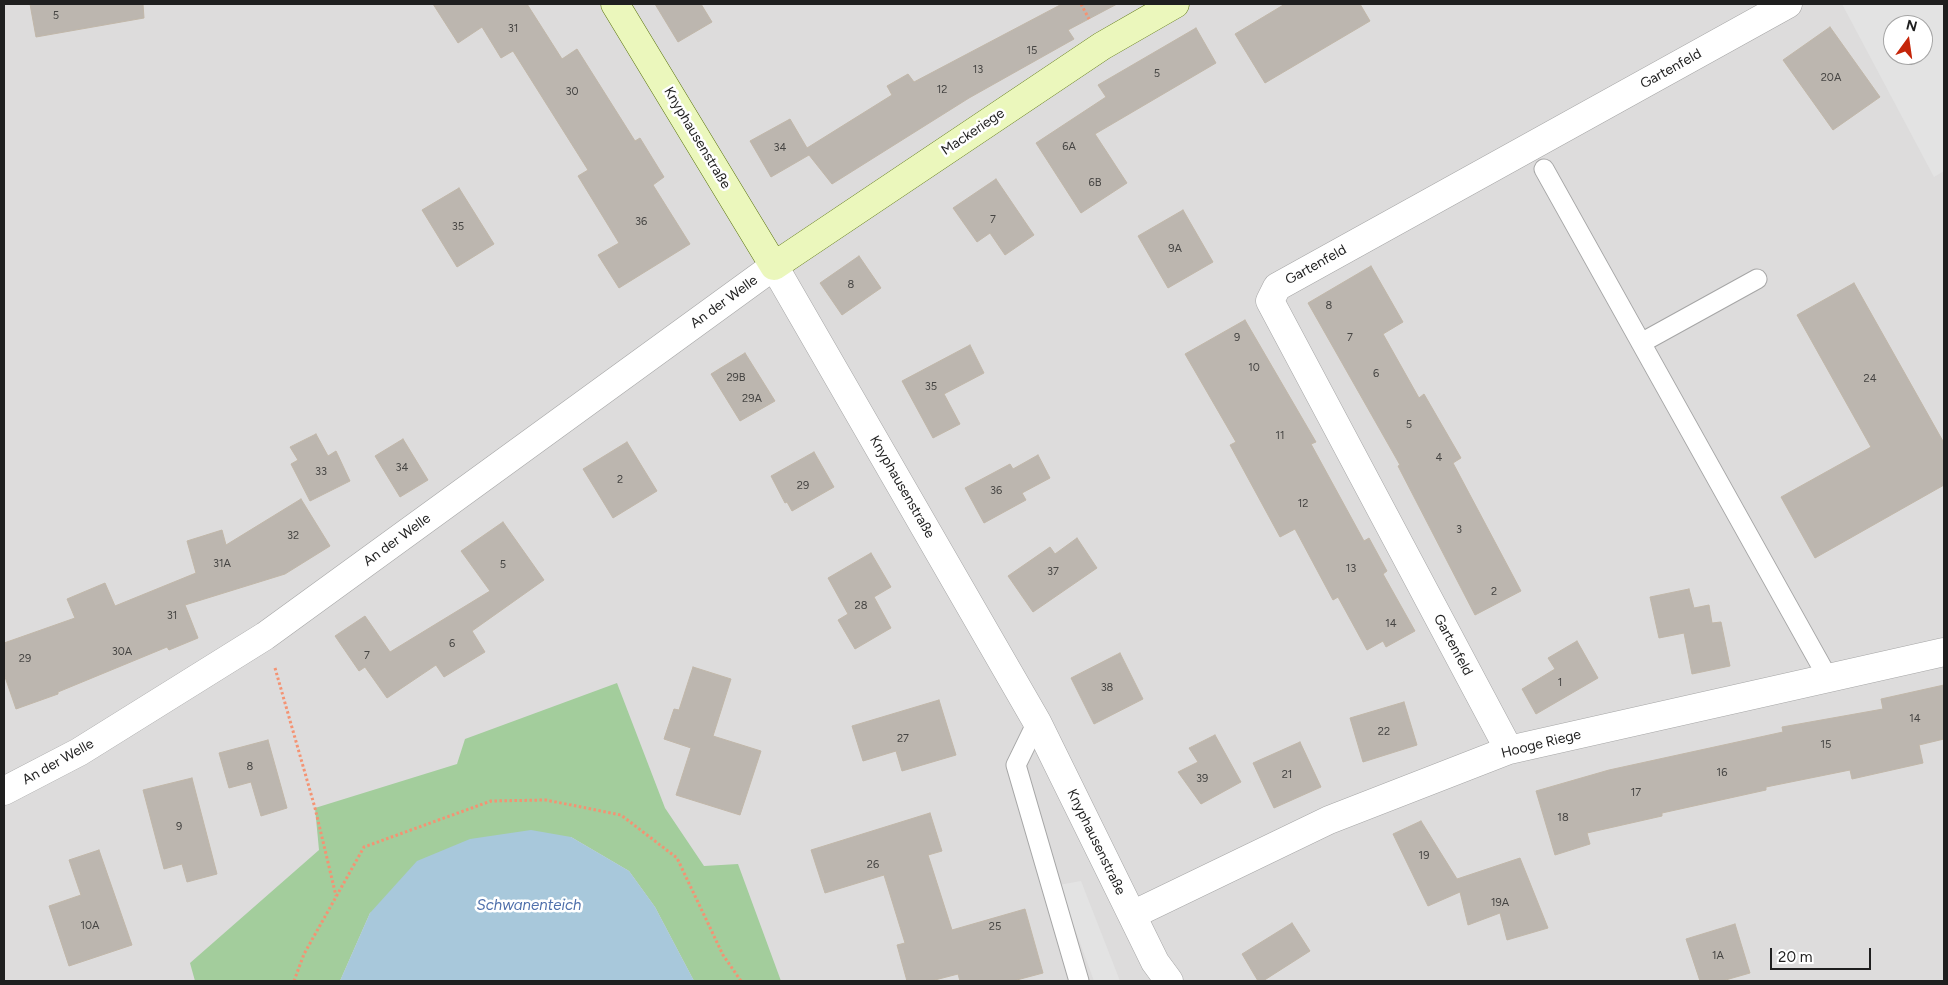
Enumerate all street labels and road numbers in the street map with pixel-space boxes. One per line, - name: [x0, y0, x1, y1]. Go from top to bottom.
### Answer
- street label: Gartenfeld: [1638, 45, 1704, 93]
- street label: Knyphausenstraße: [660, 84, 734, 192]
- street label: Mackeriege: [938, 105, 1008, 159]
- street label: Gartenfeld: [1283, 241, 1349, 289]
- street label: An der Welle: [687, 272, 761, 332]
- street label: Knyphausenstraße: [866, 433, 938, 541]
- street label: An der Welle: [360, 510, 434, 570]
- street label: Gartenfeld: [1430, 611, 1476, 679]
- street label: Hooge Riege: [1499, 726, 1583, 762]
- street label: An der Welle: [19, 735, 97, 789]
- street label: Knyphausenstraße: [1063, 786, 1129, 898]

